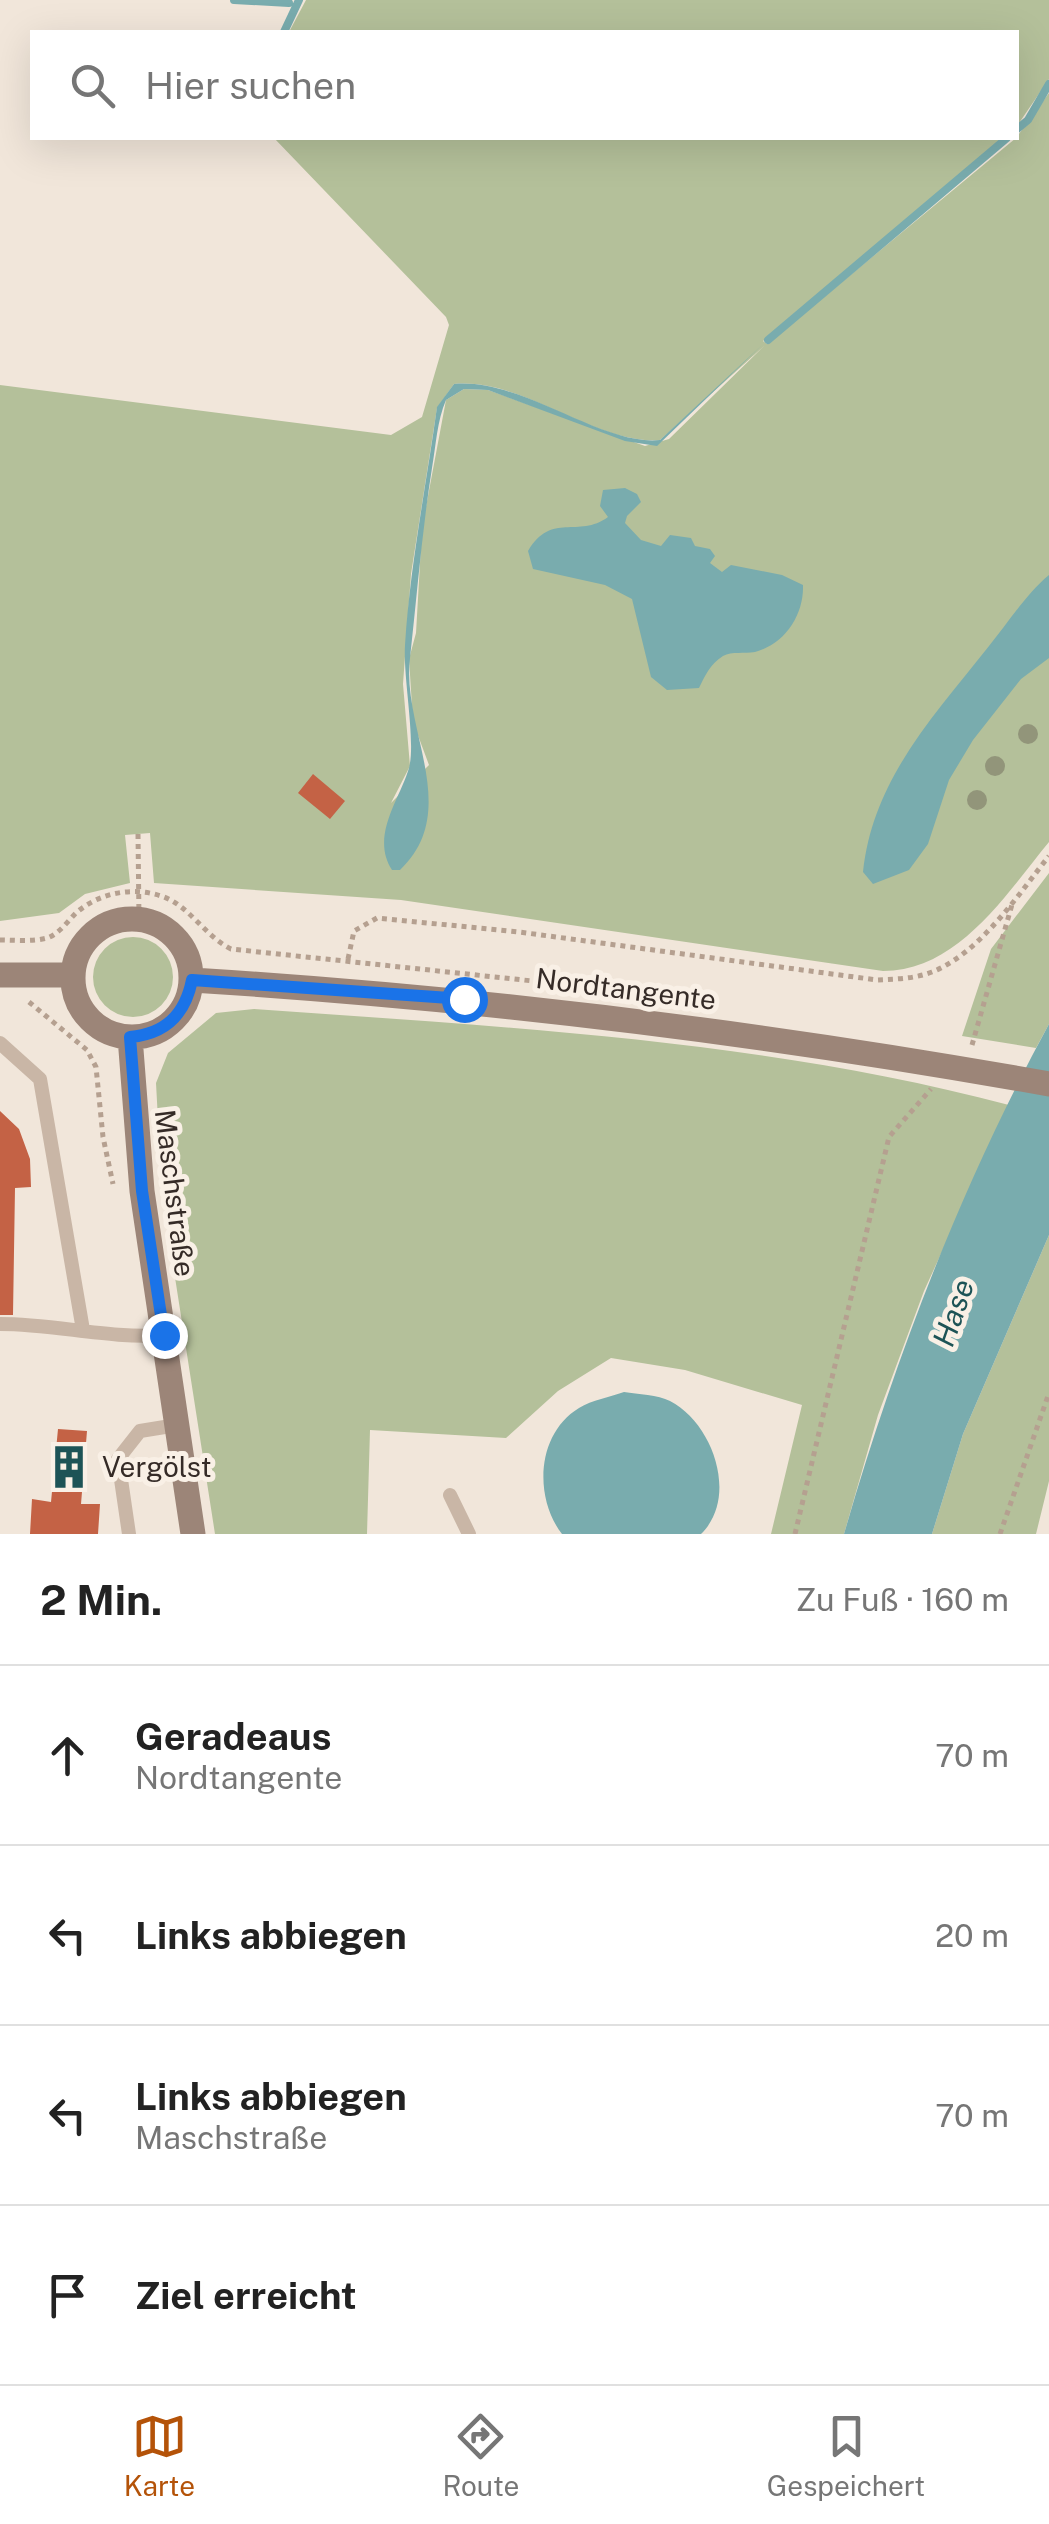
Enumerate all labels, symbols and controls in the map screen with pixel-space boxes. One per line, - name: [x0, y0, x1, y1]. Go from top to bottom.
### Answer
- search box: [30, 30, 1019, 140]
- icon: search: [65, 58, 120, 113]
- text: Hier suchen: [145, 63, 356, 108]
- street label: Nordtangente: [534, 961, 718, 1016]
- route start: [442, 977, 488, 1023]
- street label: Maschstraße: [149, 1107, 202, 1278]
- water label: Hase: [925, 1274, 981, 1351]
- route end: [142, 1313, 188, 1359]
- building icon: Vergölst: [45, 1443, 93, 1491]
- place label: Vergölst: [102, 1450, 212, 1483]
- text: 2 Min.: [40, 1575, 162, 1624]
- text: Zu Fuß · 160 m: [796, 1581, 1009, 1618]
- text: Geradeaus: [135, 1714, 332, 1759]
- icon: ahead: [40, 1728, 95, 1783]
- text: 70 m: [935, 1737, 1009, 1774]
- text: Nordtangente: [135, 1759, 342, 1796]
- icon: left: [40, 1908, 95, 1963]
- text: Links abbiegen: [135, 1913, 407, 1958]
- text: 20 m: [935, 1917, 1009, 1954]
- text: Links abbiegen: [135, 2074, 407, 2119]
- icon: left: [40, 2088, 95, 2143]
- text: 70 m: [935, 2097, 1009, 2134]
- text: Maschstraße: [135, 2119, 327, 2156]
- icon: arrive: [40, 2268, 95, 2323]
- text: Ziel erreicht: [135, 2273, 357, 2318]
- tab: Karte: [124, 2409, 195, 2502]
- tab: Route: [442, 2409, 519, 2502]
- tab: Gespeichert: [767, 2409, 925, 2502]

